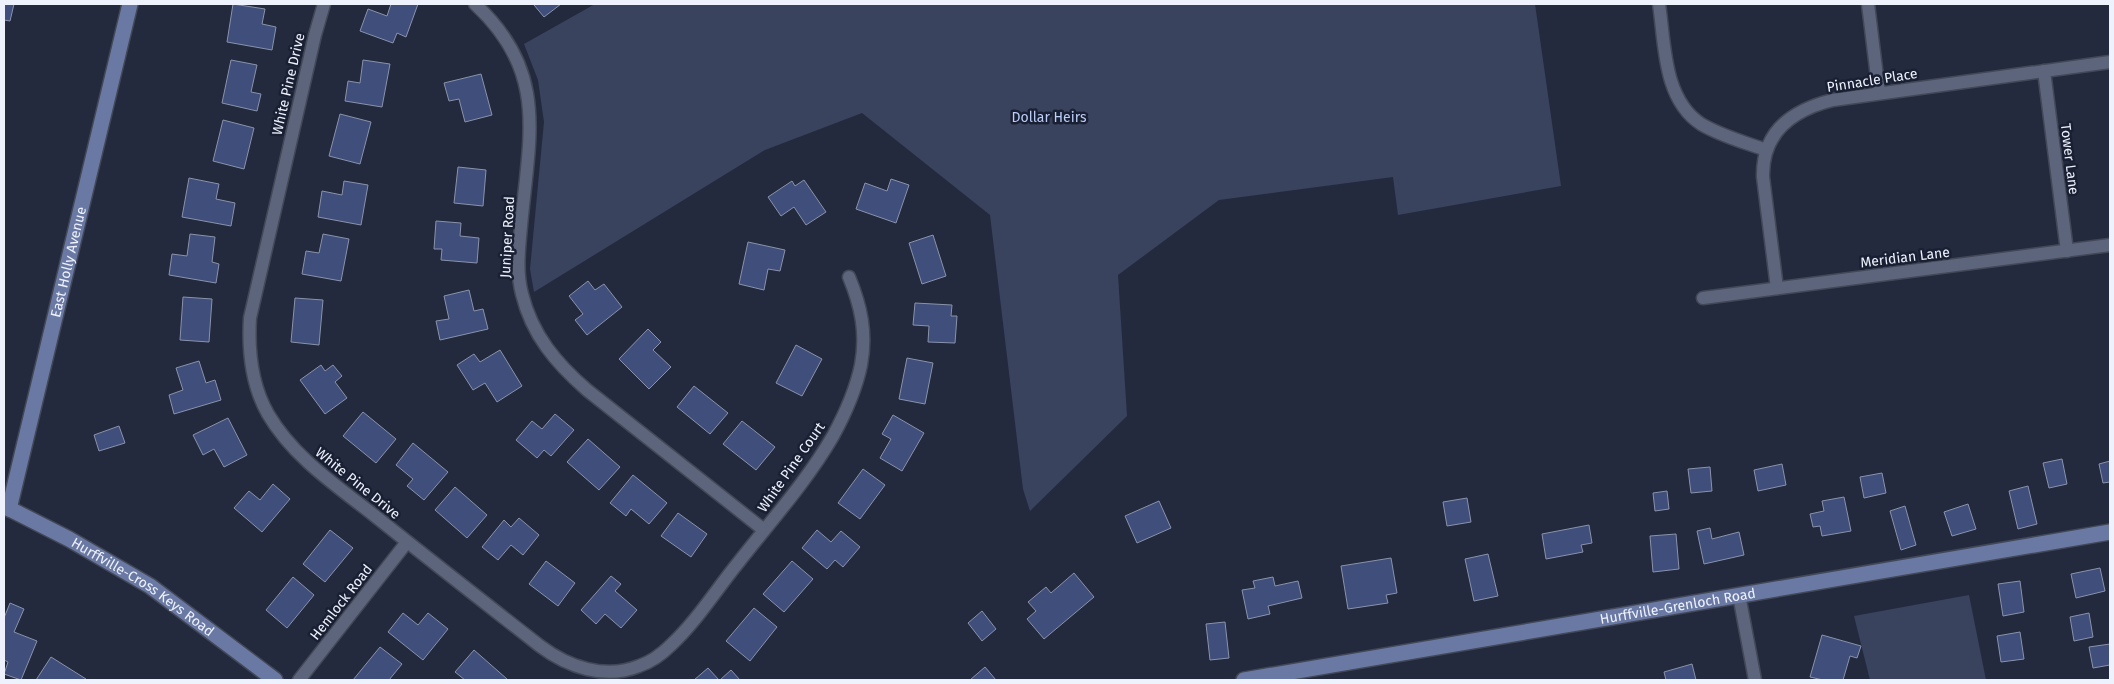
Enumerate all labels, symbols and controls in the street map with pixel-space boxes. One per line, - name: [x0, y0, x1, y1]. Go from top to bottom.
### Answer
- street label: White Pine Drive: [268, 31, 309, 137]
- street label: Pinnacle Place: [1825, 65, 1919, 96]
- park label: Dollar Heirs: [1012, 109, 1087, 126]
- street label: Tower Lane: [2057, 122, 2082, 196]
- street label: Juniper Road: [497, 196, 518, 278]
- street label: East Holly Avenue: [47, 205, 90, 319]
- street label: Meridian Lane: [1859, 244, 1951, 271]
- street label: White Pine Court: [754, 418, 829, 516]
- street label: White Pine Drive: [312, 444, 404, 523]
- street label: Hurffville-Cross Keys Road: [68, 534, 217, 640]
- street label: Hemlock Road: [307, 561, 376, 643]
- street label: Hurffville-Grenloch Road: [1599, 585, 1757, 628]

